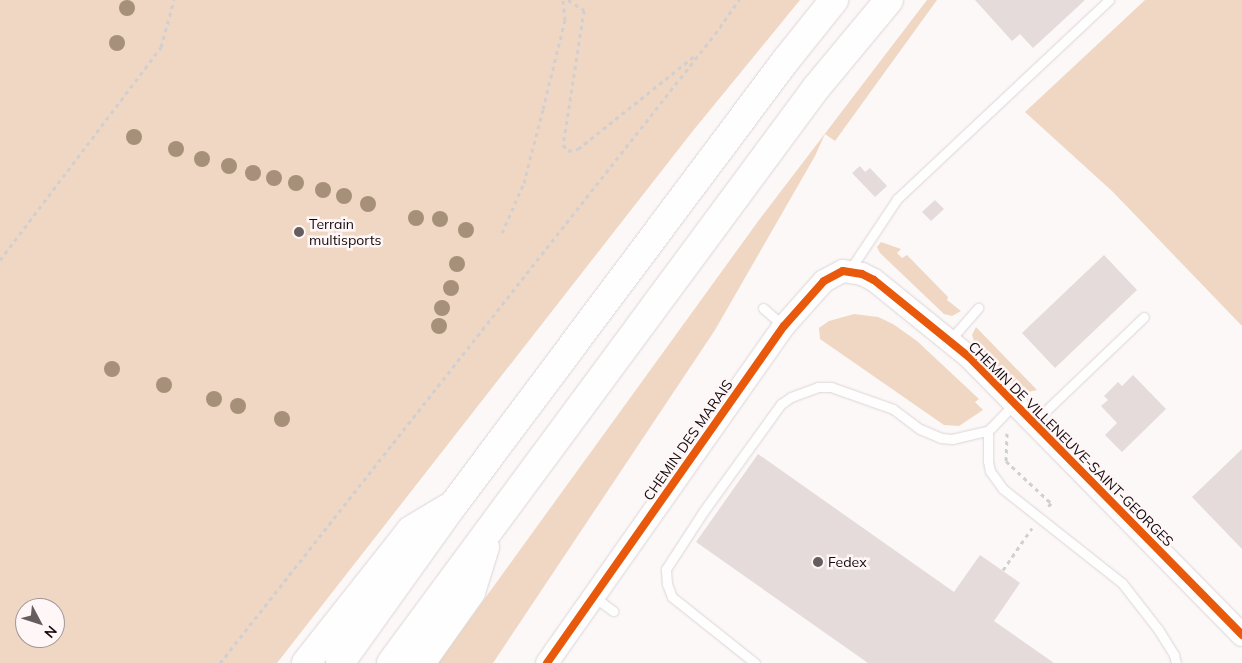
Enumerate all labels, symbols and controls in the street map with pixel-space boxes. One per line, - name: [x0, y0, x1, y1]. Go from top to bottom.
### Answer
- place label: Terrain multisports: [309, 216, 382, 248]
- marker: Terrain multisports: [293, 226, 305, 238]
- street label: CHEMIN DE VILLENEUVE-SAINT-GEORGES: [965, 338, 1177, 550]
- street label: CHEMIN DES MARAIS: [640, 376, 736, 504]
- place label: Fedex: [828, 554, 867, 570]
- marker: Fedex: [812, 556, 824, 568]
- north arrow: [15, 598, 65, 648]
- text: N: [40, 622, 61, 642]

